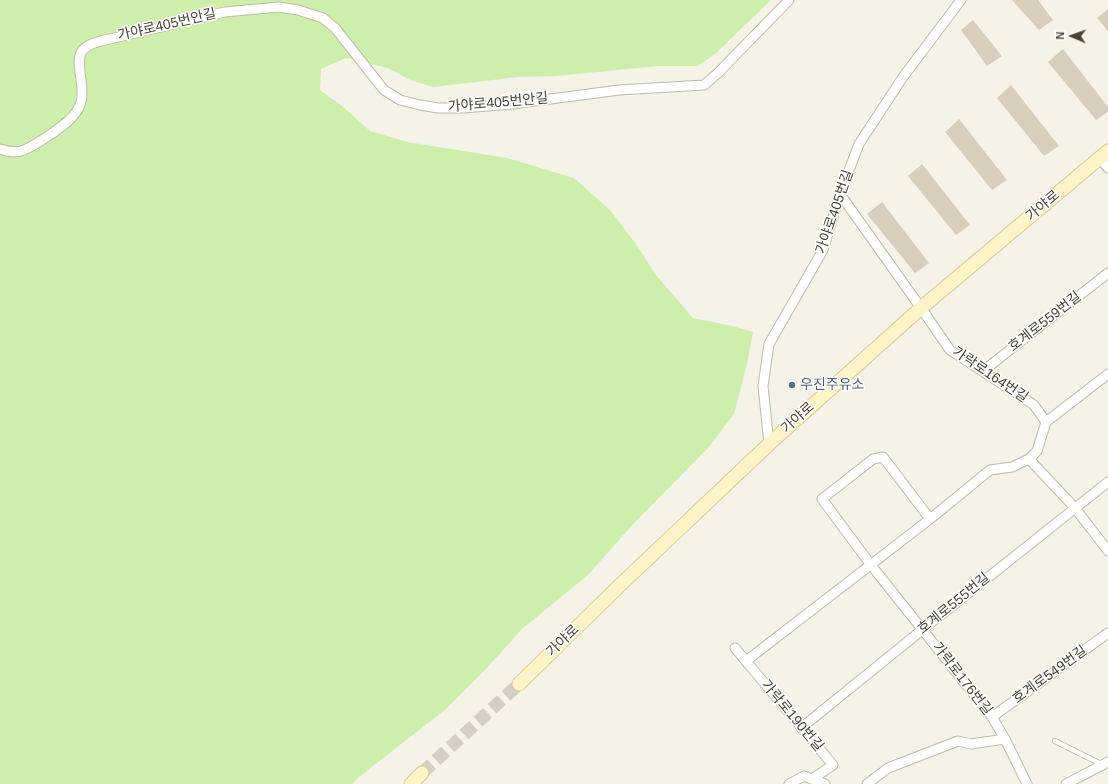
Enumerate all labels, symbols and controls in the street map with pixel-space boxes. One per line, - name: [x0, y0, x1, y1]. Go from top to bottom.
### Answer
- street label: 가야로405번안길: [116, 5, 218, 45]
- north arrow: [1052, 16, 1092, 56]
- text: N: [1054, 31, 1066, 40]
- street label: 가야로405번안길: [447, 90, 549, 116]
- street label: 가야로405번길: [813, 168, 857, 256]
- street label: 가야로: [1023, 187, 1063, 225]
- street label: 호계로559번길: [1005, 288, 1085, 356]
- street label: 가락로164번길: [949, 343, 1031, 407]
- place label: 우진주유소: [800, 377, 864, 393]
- marker: 우진주유소: [787, 380, 797, 390]
- street label: 가야로: [778, 399, 818, 437]
- street label: 호계로555번길: [915, 570, 993, 638]
- street label: 가야로: [543, 622, 583, 660]
- street label: 가락로176번길: [928, 639, 996, 719]
- street label: 호계로549번길: [1010, 642, 1090, 708]
- street label: 가락로190번길: [757, 677, 827, 755]

